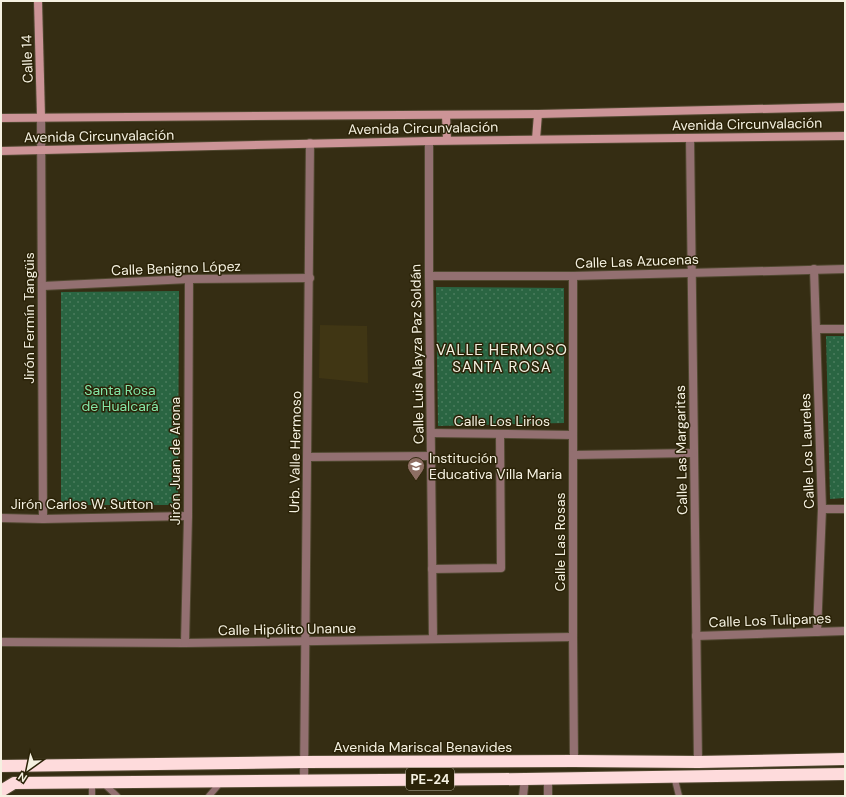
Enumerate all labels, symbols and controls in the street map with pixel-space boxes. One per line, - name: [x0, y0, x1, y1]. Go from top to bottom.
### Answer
- street label: Calle 14: [17, 34, 37, 84]
- street label: Avenida Circunvalación: [672, 114, 822, 134]
- street label: Avenida Circunvalación: [348, 118, 498, 138]
- street label: Avenida Circunvalación: [24, 126, 174, 146]
- street label: Calle Las Azucenas: [575, 250, 699, 272]
- street label: Jirón Fermín Tangüis: [20, 252, 38, 384]
- street label: Calle Benigno López: [111, 257, 241, 279]
- street label: Calle Luis Alayza Paz Soldán: [406, 264, 428, 444]
- district label: VALLE HERMOSO SANTA ROSA: [436, 340, 568, 377]
- park label: Santa Rosa de Hualcará: [81, 381, 159, 415]
- street label: Calle Las Margaritas: [671, 385, 691, 515]
- street label: Urb. Valle Hermoso: [285, 391, 305, 513]
- street label: Calle Los Laureles: [796, 393, 818, 509]
- street label: Jirón Juan de Arona: [166, 397, 184, 525]
- street label: Calle Los Lirios: [454, 412, 550, 430]
- place label: Institución Educativa Villa Maria: [429, 449, 562, 483]
- school or university icon: Institución Educativa Villa Maria: [406, 456, 426, 481]
- street label: Calle Las Rosas: [551, 492, 569, 592]
- street label: Jirón Carlos W. Sutton: [11, 495, 153, 513]
- street label: Calle Los Tulipanes: [708, 609, 832, 631]
- street label: Calle Hipólito Unanue: [218, 619, 356, 639]
- street label: Avenida Mariscal Benavides: [334, 738, 512, 756]
- north arrow: [8, 749, 48, 789]
- road number: PE-24: [406, 768, 454, 790]
- text: N: [15, 769, 30, 785]

